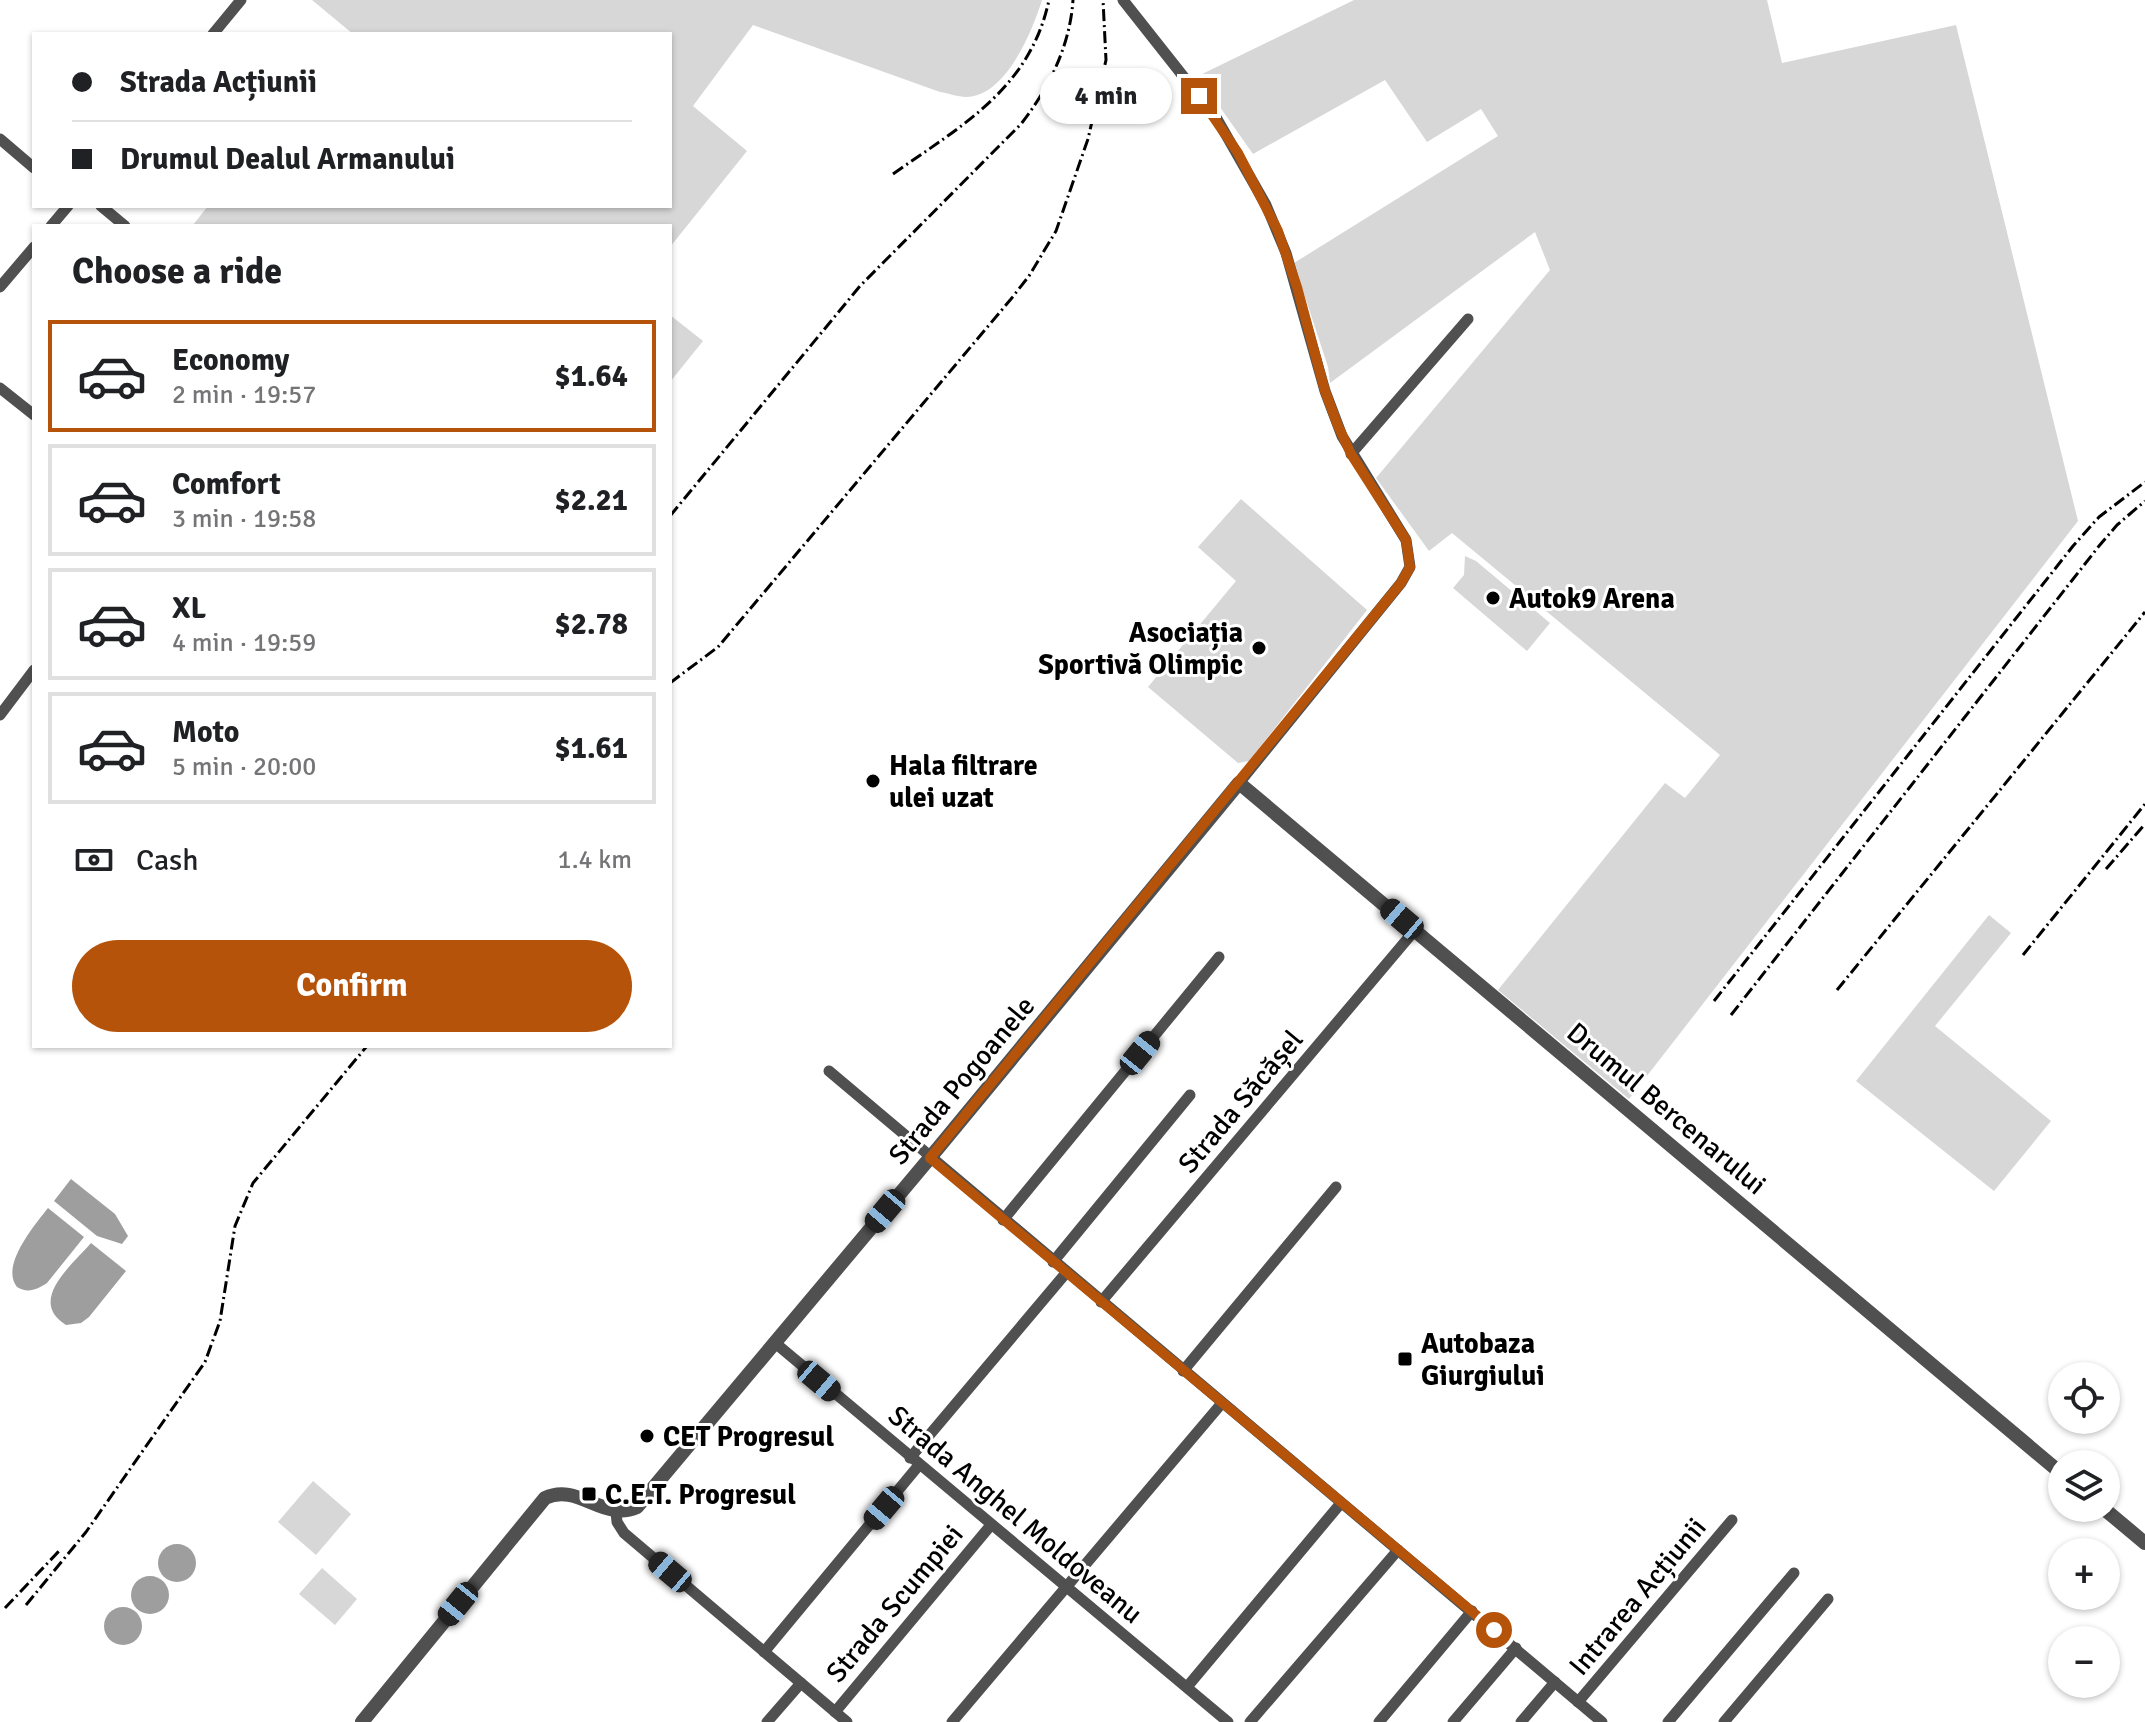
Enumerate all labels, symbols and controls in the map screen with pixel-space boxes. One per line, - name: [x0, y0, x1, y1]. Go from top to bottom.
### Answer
- text: Strada Acțiunii: [120, 64, 317, 101]
- callout: 4 min: [1039, 68, 1171, 124]
- route end: [1181, 78, 1217, 114]
- text: 4 min: [1075, 80, 1137, 112]
- text: Drumul Dealul Armanului: [120, 141, 455, 178]
- text: Choose a ride: [72, 249, 282, 294]
- icon: car: [76, 340, 148, 412]
- text: Economy: [172, 342, 289, 379]
- text: $1.64: [555, 358, 628, 395]
- text: 2 min · 19:57: [172, 379, 316, 411]
- icon: car: [76, 464, 148, 536]
- text: Comfort: [172, 466, 281, 503]
- text: $2.21: [555, 482, 628, 519]
- text: 3 min · 19:58: [172, 503, 316, 535]
- place label: Autok9 Arena: [1509, 582, 1675, 616]
- icon: car: [76, 588, 148, 660]
- marker: Autok9 Arena: [1484, 589, 1502, 607]
- text: XL: [172, 590, 206, 627]
- text: $2.78: [555, 606, 628, 643]
- place label: Asociația Sportivă Olimpic: [1038, 616, 1243, 682]
- text: 4 min · 19:59: [172, 627, 316, 659]
- marker: Asociația Sportivă Olimpic: [1250, 639, 1268, 657]
- icon: car: [76, 712, 148, 784]
- text: Moto: [172, 714, 239, 751]
- text: $1.61: [555, 730, 628, 767]
- place label: Hala filtrare ulei uzat: [889, 749, 1038, 815]
- text: 5 min · 20:00: [172, 751, 316, 783]
- marker: Hala filtrare ulei uzat: [864, 772, 882, 790]
- icon: cash: [72, 838, 116, 882]
- text: Cash: [136, 842, 199, 879]
- text: 1.4 km: [558, 844, 632, 876]
- car: [1376, 894, 1428, 944]
- button: Confirm: [72, 940, 632, 1032]
- street label: Strada Pogoanele: [882, 990, 1042, 1172]
- street label: Drumul Bercenarului: [1560, 1016, 1773, 1202]
- street label: Strada Săcășel: [1171, 1023, 1310, 1180]
- car: [1116, 1027, 1164, 1079]
- car: [860, 1185, 910, 1237]
- place label: Autobaza Giurgiului: [1421, 1327, 1545, 1393]
- marker: Autobaza Giurgiului: [1396, 1350, 1414, 1368]
- car: [793, 1356, 845, 1406]
- map controls: [2048, 1362, 2120, 1698]
- button: locate: [2048, 1362, 2120, 1434]
- street label: Strada Anghel Moldoveanu: [881, 1399, 1149, 1631]
- place label: CET Progresul: [663, 1420, 834, 1454]
- marker: CET Progresul: [638, 1427, 656, 1445]
- button: layers: [2048, 1450, 2120, 1522]
- place label: C.E.T. Progresul: [605, 1478, 796, 1512]
- car: [859, 1482, 909, 1534]
- marker: C.E.T. Progresul: [580, 1485, 598, 1503]
- street label: Intrarea Acțiunii: [1562, 1511, 1714, 1682]
- street label: Strada Scumpiei: [819, 1518, 971, 1689]
- button: +: [2048, 1538, 2120, 1610]
- car: [644, 1547, 696, 1597]
- car: [434, 1578, 482, 1630]
- route start: [1476, 1612, 1512, 1648]
- button: −: [2048, 1626, 2120, 1698]

